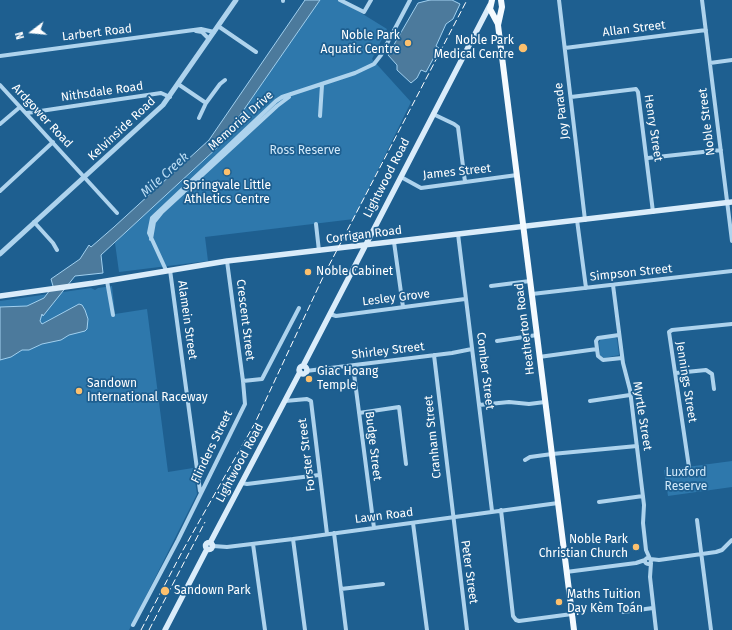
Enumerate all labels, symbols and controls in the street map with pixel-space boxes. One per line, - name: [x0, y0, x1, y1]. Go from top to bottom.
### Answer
- north arrow: [12, 12, 52, 52]
- street label: Allan Street: [602, 18, 666, 40]
- street label: Larbert Road: [61, 22, 133, 44]
- place label: Noble Park Aquatic Centre: [321, 29, 400, 57]
- text: N: [13, 30, 27, 41]
- place label: Noble Park Medical Centre: [434, 34, 514, 62]
- marker: Noble Park Aquatic Centre: [403, 38, 413, 48]
- marker: Noble Park Medical Centre: [517, 42, 529, 54]
- street label: Nithsdale Road: [60, 79, 144, 105]
- street label: Ardgower Road: [9, 81, 75, 151]
- street label: Joy Parade: [551, 82, 573, 140]
- street label: Noble Street: [696, 87, 718, 157]
- street label: Memorial Drive: [206, 88, 276, 154]
- street label: Henry Street: [641, 93, 665, 163]
- street label: Kelvinside Road: [85, 94, 159, 164]
- street label: Lightwood Road: [361, 136, 413, 220]
- park label: Ross Reserve: [269, 144, 341, 158]
- water label: Mile Creek: [138, 149, 192, 201]
- street label: James Street: [422, 161, 492, 183]
- marker: Springvale Little Athletics Centre: [222, 167, 232, 177]
- place label: Springvale Little Athletics Centre: [183, 179, 271, 207]
- street label: Corrigan Road: [325, 223, 403, 247]
- street label: Simpson Street: [589, 262, 673, 284]
- place label: Noble Cabinet: [316, 265, 393, 279]
- marker: Noble Cabinet: [303, 267, 313, 277]
- street label: Crescent Street: [233, 278, 257, 362]
- street label: Alamein Street: [174, 279, 200, 361]
- street label: Heatherton Road: [512, 282, 538, 376]
- street label: Lesley Grove: [361, 287, 431, 309]
- street label: Comber Street: [473, 332, 497, 410]
- street label: Shirley Street: [351, 339, 425, 363]
- street label: Jennings Street: [672, 340, 700, 424]
- place label: Giac Hoang Temple: [317, 365, 378, 393]
- marker: Giac Hoang Temple: [304, 374, 314, 384]
- place label: Sandown International Raceway: [87, 377, 208, 405]
- street label: Myrtle Street: [629, 380, 655, 452]
- marker: Sandown International Raceway: [74, 386, 84, 396]
- street label: Cranham Street: [421, 395, 445, 479]
- street label: Flinders Street: [188, 408, 236, 486]
- street label: Budge Street: [362, 410, 384, 482]
- street label: Forster Street: [295, 418, 319, 492]
- street label: Lightwood Road: [213, 421, 267, 505]
- park label: Luxford Reserve: [665, 466, 707, 494]
- street label: Lawn Road: [354, 505, 414, 527]
- place label: Noble Park Christian Church: [539, 533, 628, 561]
- street label: Peter Street: [457, 539, 481, 605]
- marker: Noble Park Christian Church: [631, 542, 641, 552]
- place label: Sandown Park: [174, 584, 251, 598]
- marker: Sandown Park: [159, 585, 171, 597]
- place label: Maths Tuition Dạy Kèm Toán: [567, 588, 643, 616]
- marker: Maths Tuition Dạy Kèm Toán: [554, 597, 564, 607]

